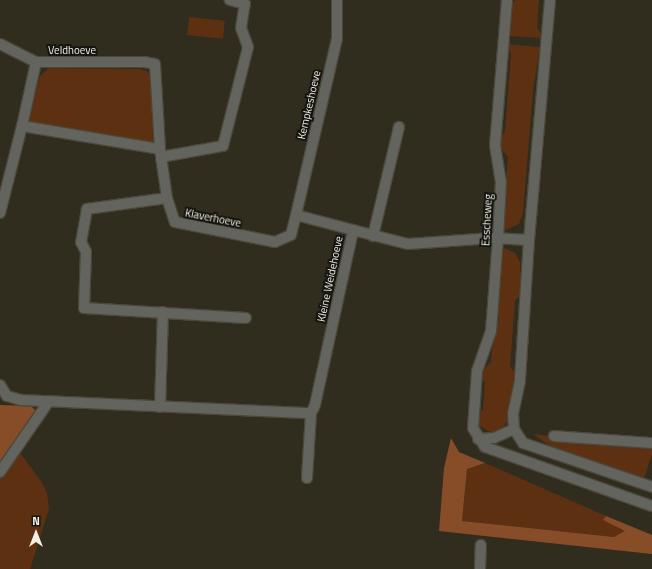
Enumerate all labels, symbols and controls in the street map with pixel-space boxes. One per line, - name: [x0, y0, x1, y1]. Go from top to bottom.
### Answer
- street label: Veldhoeve: [48, 43, 96, 57]
- street label: Kempkeshoeve: [295, 69, 323, 141]
- street label: Esscheweg: [479, 194, 495, 246]
- street label: Klaverhoeve: [184, 206, 242, 230]
- street label: Kleine Weidehoeve: [314, 235, 346, 323]
- north arrow: [16, 513, 56, 553]
- text: N: [32, 513, 40, 529]

